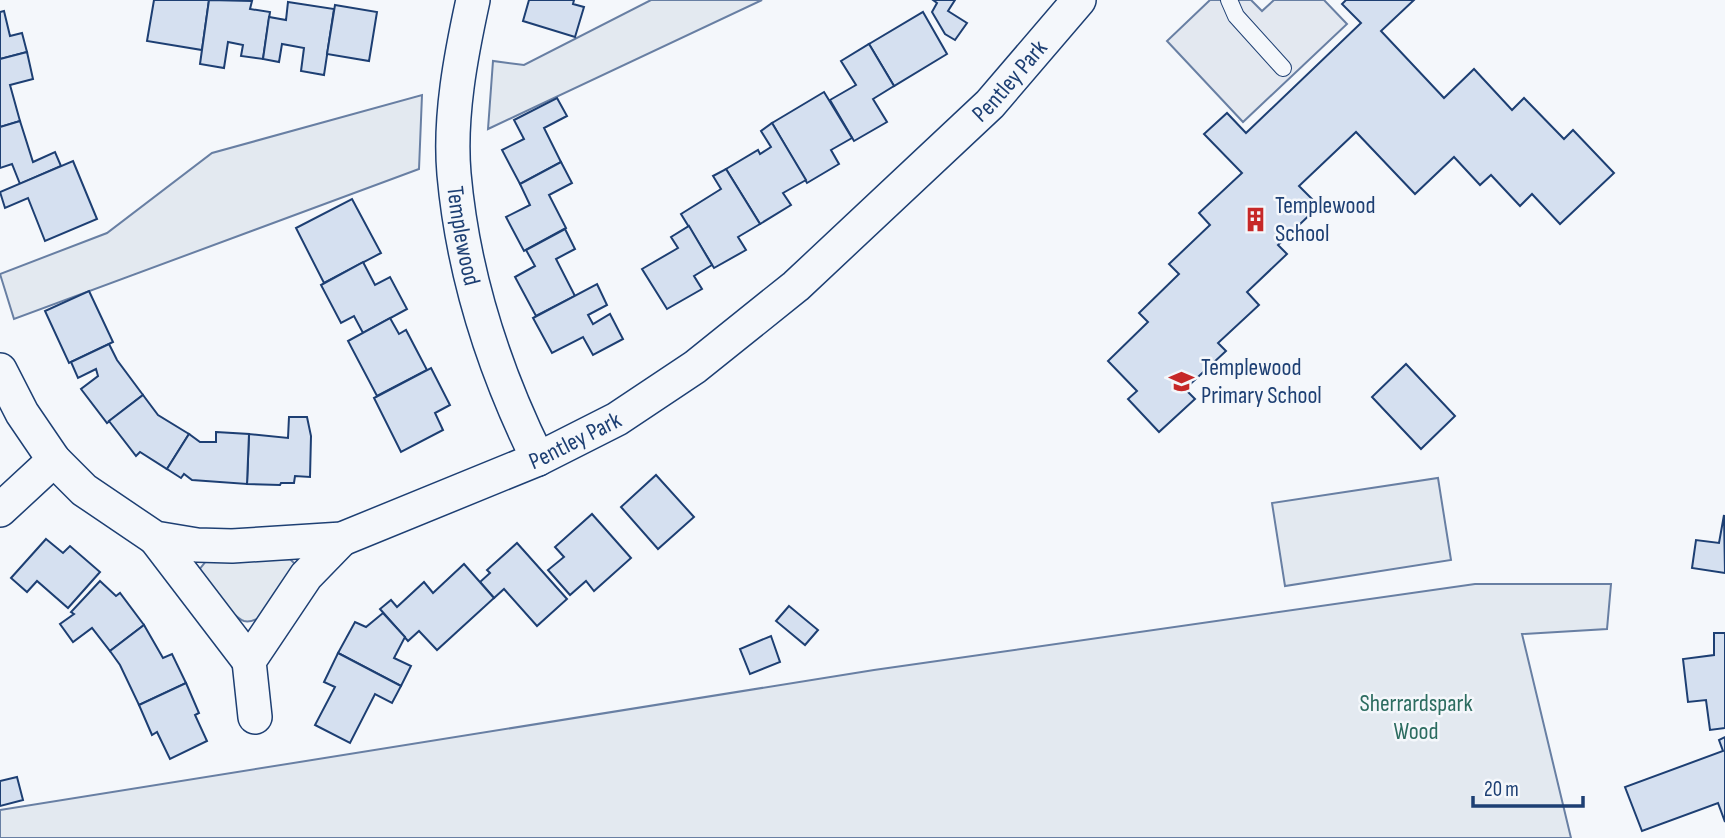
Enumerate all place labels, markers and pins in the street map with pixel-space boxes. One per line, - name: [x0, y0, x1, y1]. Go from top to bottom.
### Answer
- place label: Templewood School: [1275, 191, 1376, 248]
- building icon: Templewood School: [1241, 205, 1269, 233]
- place label: Templewood Primary School: [1201, 353, 1322, 410]
- school or university icon: Templewood Primary School: [1167, 367, 1195, 395]

